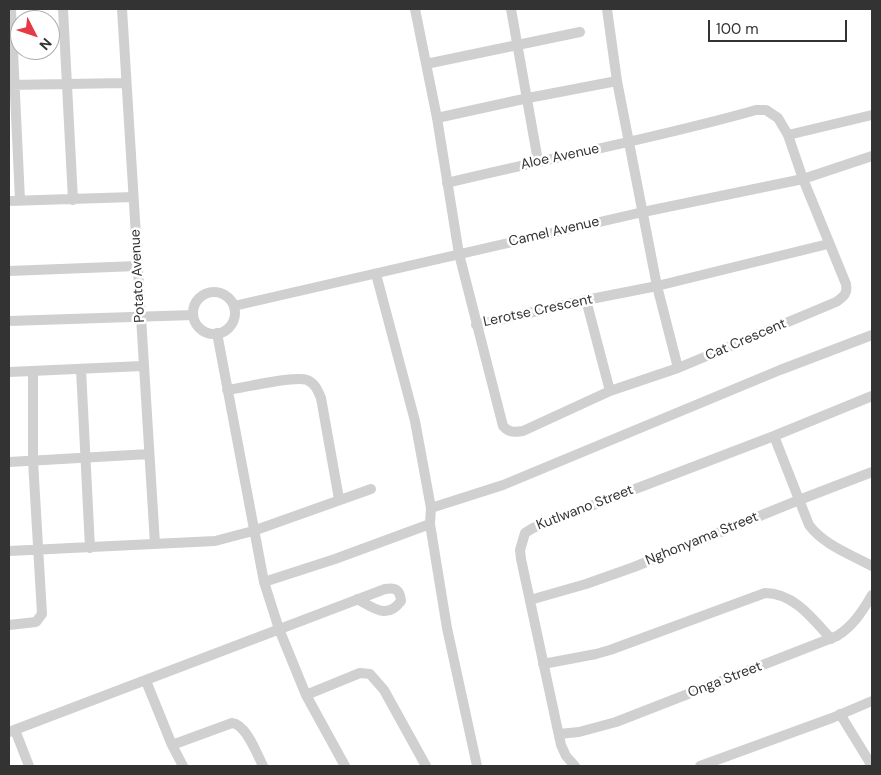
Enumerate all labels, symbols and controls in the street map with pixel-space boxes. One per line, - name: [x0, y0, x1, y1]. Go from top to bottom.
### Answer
- north arrow: [10, 10, 60, 60]
- scale bar: [711, 10, 850, 42]
- text: 100 m: [716, 19, 759, 39]
- text: N: [35, 34, 56, 54]
- street label: Aloe Avenue: [519, 140, 601, 174]
- street label: Camel Avenue: [507, 213, 601, 251]
- street label: Potato Avenue: [127, 229, 149, 323]
- street label: Lerotse Crescent: [482, 291, 594, 331]
- street label: Cat Crescent: [703, 315, 789, 365]
- street label: Kutlwano Street: [534, 482, 636, 534]
- street label: Nghonyama Street: [643, 509, 761, 569]
- street label: Onga Street: [686, 658, 764, 702]

